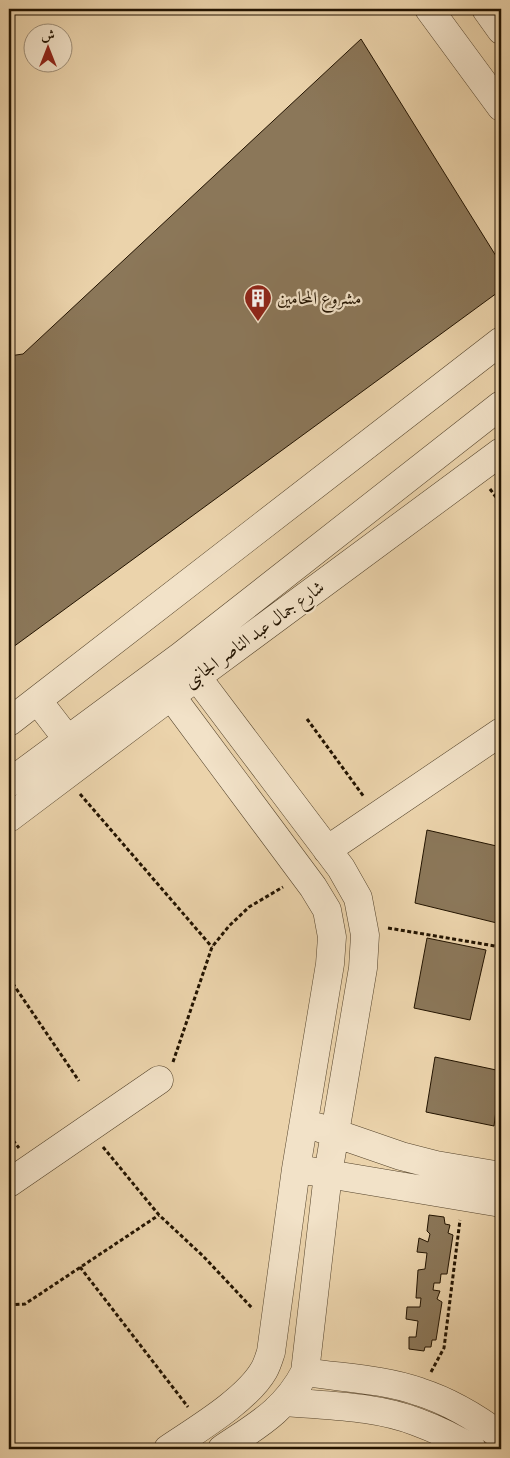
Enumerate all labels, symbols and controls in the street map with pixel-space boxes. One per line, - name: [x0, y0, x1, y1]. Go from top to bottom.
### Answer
- north arrow: [22, 22, 72, 72]
- text: ش: [41, 27, 55, 46]
- building icon: مشروع المحامين: [243, 283, 273, 322]
- place label: مشروع المحامين: [277, 287, 361, 313]
- street label: شارع جمال عبد الناصر الجانبى: [180, 576, 331, 696]

